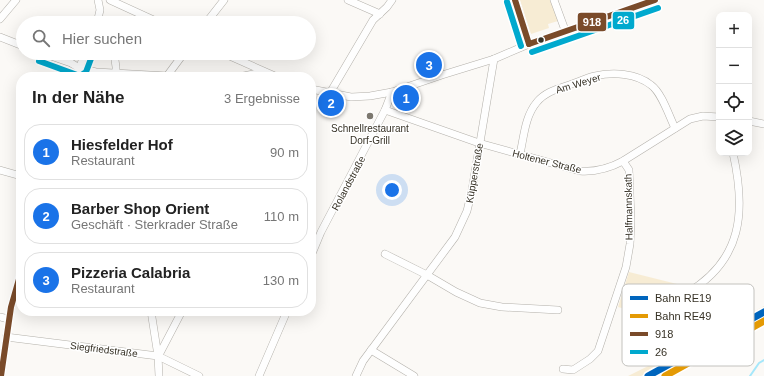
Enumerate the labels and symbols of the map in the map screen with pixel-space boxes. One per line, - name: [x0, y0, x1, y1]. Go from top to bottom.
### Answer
- line badge: 26: [612, 11, 635, 30]
- line badge: 918: [577, 12, 607, 32]
- text: 26: [617, 14, 629, 26]
- text: 918: [583, 16, 601, 28]
- unlabelled marker: [536, 35, 546, 45]
- pin: 3: [416, 50, 442, 80]
- street label: Am Weyer: [554, 71, 603, 96]
- pin: 1: [393, 83, 419, 113]
- pin: 2: [318, 88, 344, 118]
- marker: Schnellrestaurant Dorf-Grill: [365, 111, 375, 121]
- place label: Schnellrestaurant Dorf-Grill: [331, 123, 409, 146]
- street label: Küpperstraße: [464, 142, 485, 204]
- street label: Holtener Straße: [511, 148, 583, 175]
- street label: Rolandstraße: [329, 154, 368, 212]
- street label: Halfmannskath: [622, 174, 635, 240]
- your location: [382, 180, 402, 200]
- legend: [622, 284, 754, 366]
- text: Bahn RE19: [655, 292, 711, 304]
- text: Bahn RE49: [655, 310, 711, 322]
- text: 918: [655, 328, 673, 340]
- street label: Siegfriedstraße: [70, 340, 139, 359]
- text: 26: [655, 346, 667, 358]

